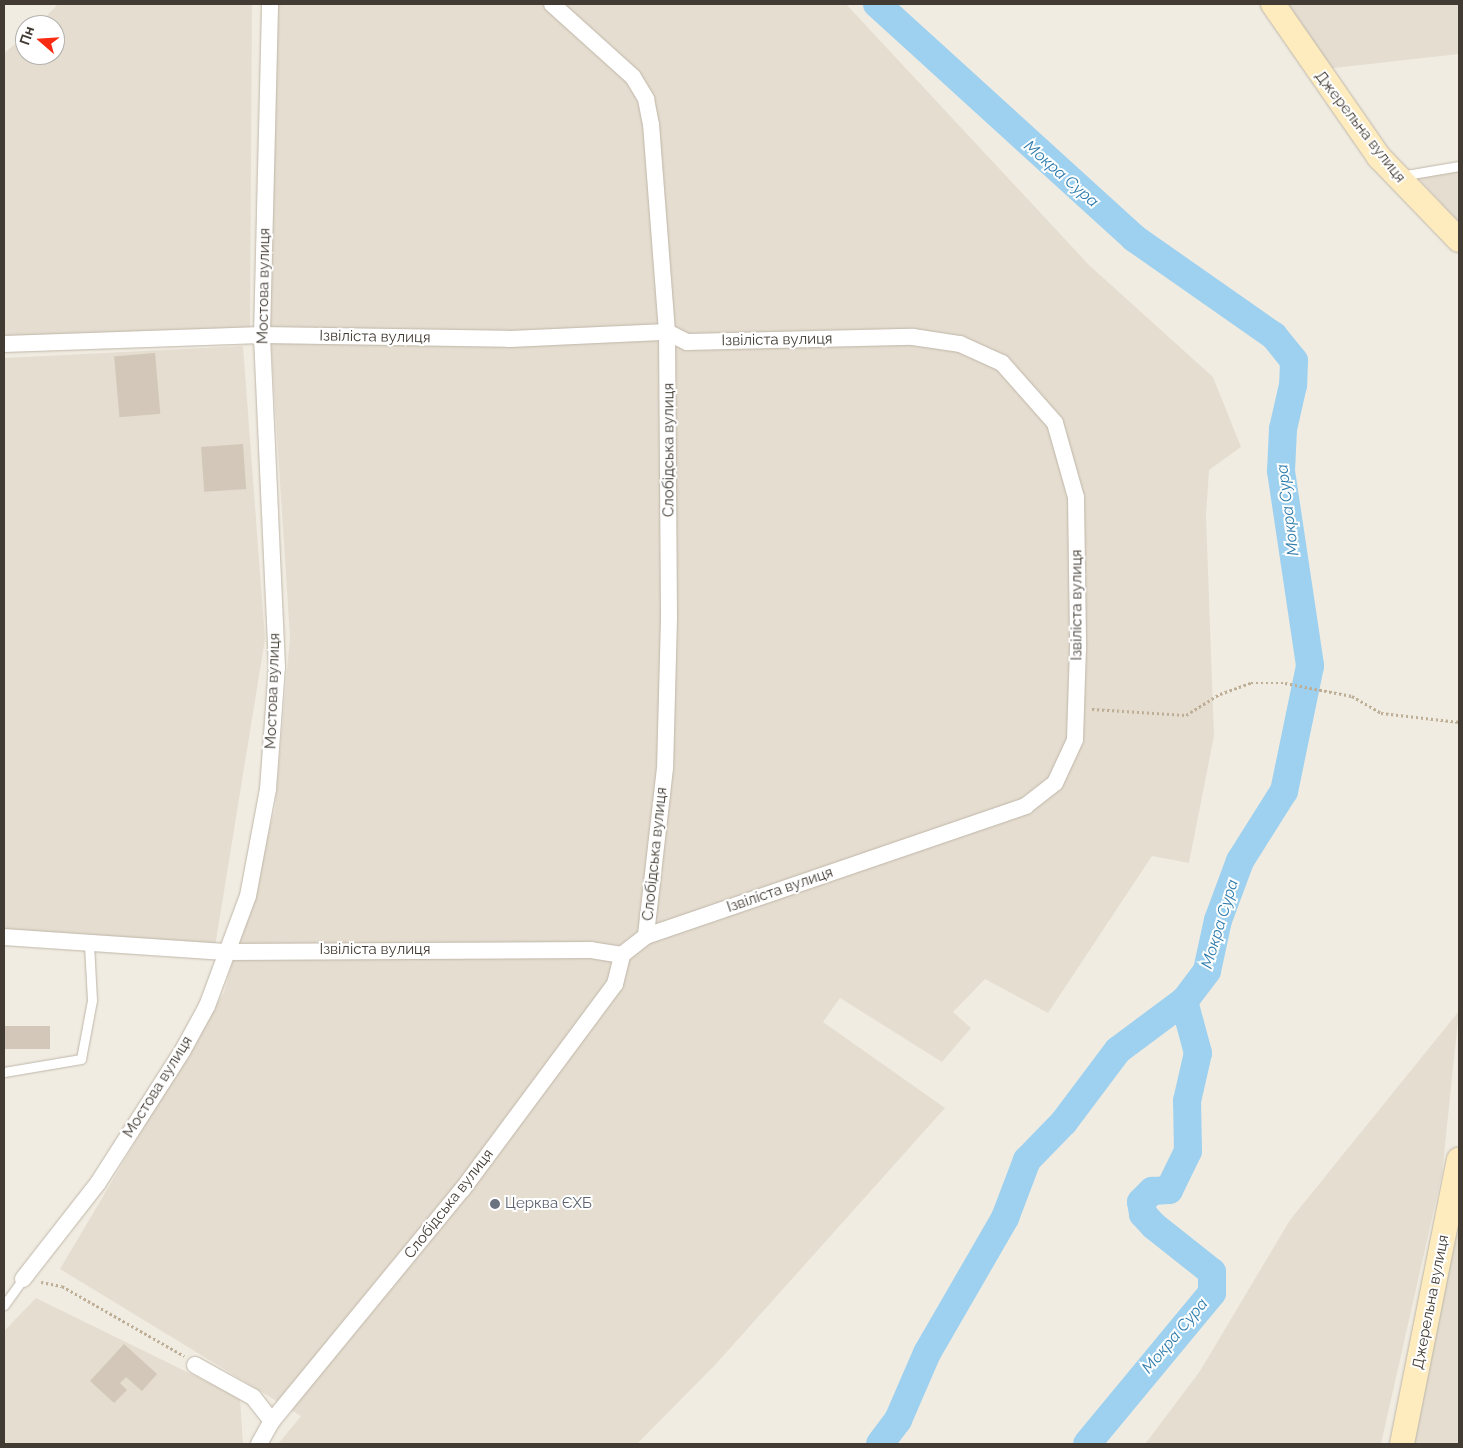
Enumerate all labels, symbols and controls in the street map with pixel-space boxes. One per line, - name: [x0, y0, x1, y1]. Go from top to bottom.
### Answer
- north arrow: [15, 15, 65, 65]
- text: Пн: [16, 24, 37, 47]
- street label: Джерельна вулиця: [1311, 68, 1409, 186]
- water label: Мокра Сура: [1020, 137, 1102, 211]
- street label: Мостова вулиця: [254, 228, 274, 344]
- street label: Ізвіліста вулиця: [319, 327, 431, 347]
- street label: Ізвіліста вулиця: [721, 330, 833, 350]
- street label: Слобідська вулиця: [660, 383, 678, 517]
- water label: Мокра Сура: [1273, 463, 1303, 557]
- street label: Ізвіліста вулиця: [1068, 549, 1086, 661]
- street label: Мостова вулиця: [262, 633, 284, 749]
- street label: Слобідська вулиця: [639, 786, 671, 922]
- street label: Ізвіліста вулиця: [725, 863, 835, 917]
- water label: Мокра Сура: [1197, 877, 1243, 971]
- street label: Ізвіліста вулиця: [319, 941, 431, 959]
- street label: Мостова вулиця: [120, 1033, 196, 1141]
- street label: Слобідська вулиця: [401, 1146, 497, 1262]
- place label: Церква ЄХБ: [505, 1195, 592, 1213]
- marker: Церква ЄХБ: [489, 1198, 501, 1210]
- street label: Джерельна вулиця: [1409, 1233, 1453, 1371]
- water label: Мокра Сура: [1138, 1295, 1212, 1377]

